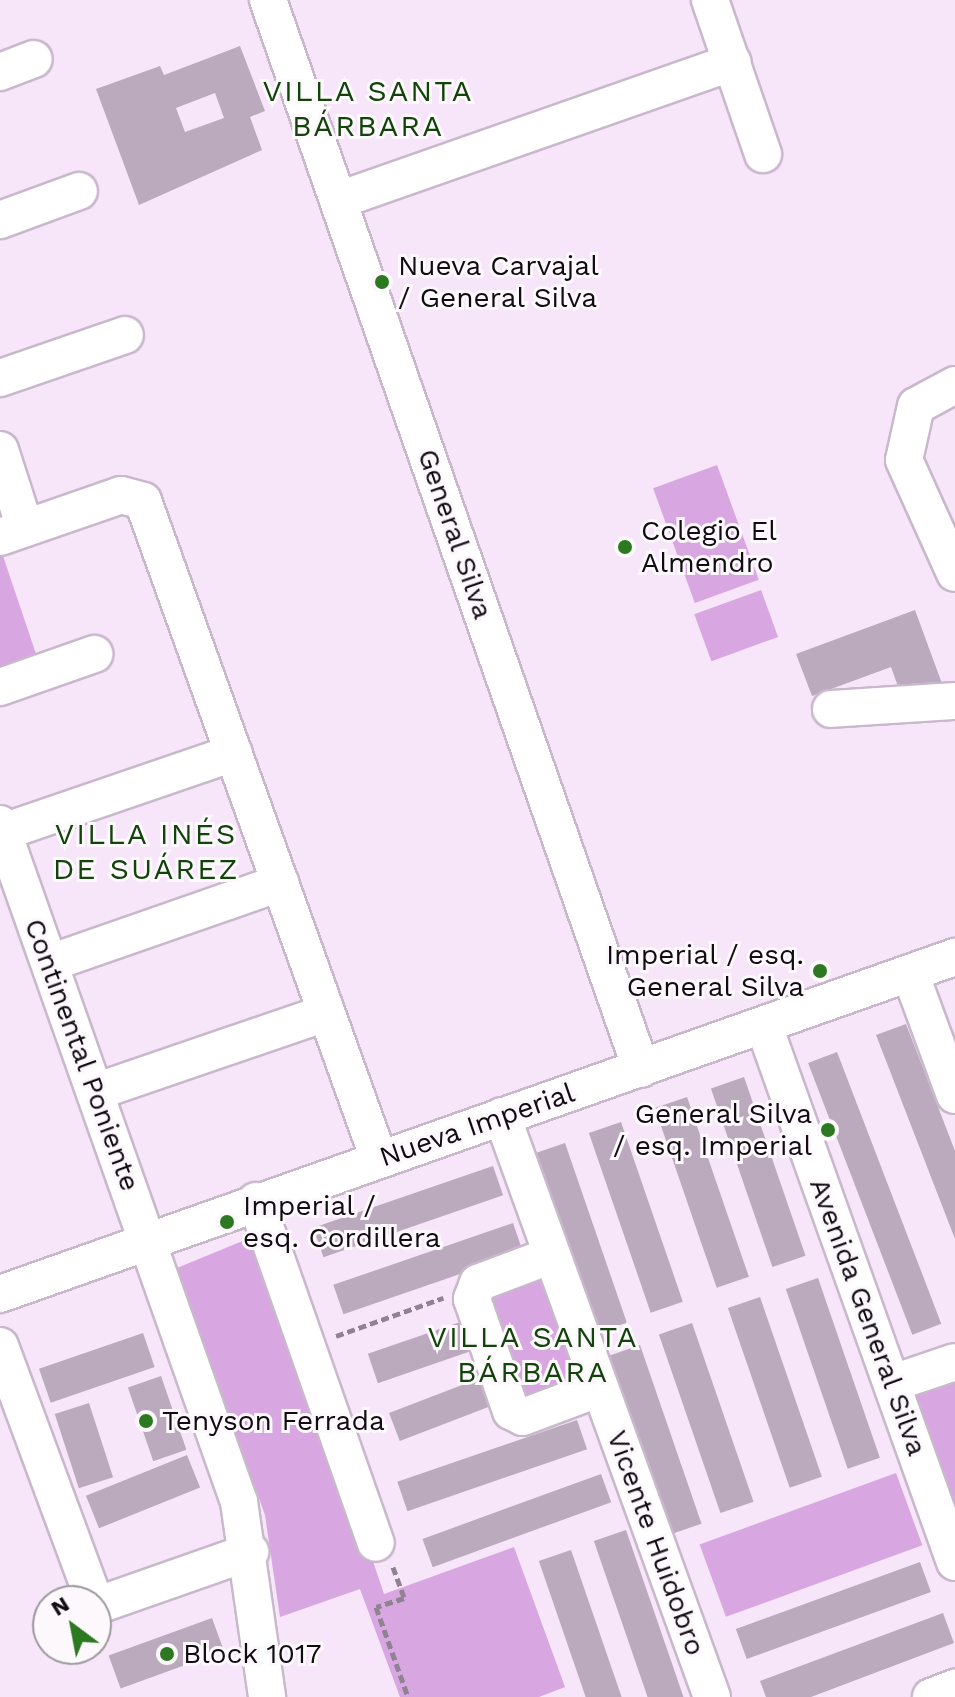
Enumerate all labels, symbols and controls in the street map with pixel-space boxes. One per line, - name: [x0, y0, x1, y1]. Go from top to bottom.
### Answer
- district label: VILLA SANTA BÁRBARA: [262, 73, 474, 144]
- place label: Nueva Carvajal / General Silva: [398, 249, 599, 315]
- marker: Nueva Carvajal / General Silva: [373, 273, 391, 291]
- street label: General Silva: [410, 444, 500, 624]
- place label: Colegio El Almendro: [641, 514, 777, 580]
- marker: Colegio El Almendro: [616, 538, 634, 556]
- district label: VILLA INÉS DE SUÁREZ: [53, 816, 239, 886]
- street label: Continental Poniente: [17, 914, 147, 1196]
- place label: Imperial / esq. General Silva: [605, 938, 804, 1004]
- marker: Imperial / esq. General Silva: [811, 962, 829, 980]
- street label: Nueva Imperial: [375, 1076, 579, 1174]
- place label: General Silva / esq. Imperial: [613, 1097, 812, 1163]
- marker: General Silva / esq. Imperial: [819, 1121, 837, 1139]
- street label: Avenida General Silva: [802, 1173, 934, 1461]
- place label: Imperial / esq. Cordillera: [243, 1189, 441, 1255]
- marker: Imperial / esq. Cordillera: [218, 1213, 236, 1231]
- district label: VILLA SANTA BÁRBARA: [427, 1319, 639, 1390]
- place label: Tenyson Ferrada: [162, 1404, 385, 1438]
- marker: Tenyson Ferrada: [137, 1412, 155, 1430]
- street label: Vicente Huidobro: [600, 1426, 712, 1660]
- north arrow: [32, 1585, 112, 1665]
- text: N: [47, 1591, 74, 1621]
- place label: Block 1017: [183, 1637, 323, 1671]
- marker: Block 1017: [158, 1645, 176, 1663]

